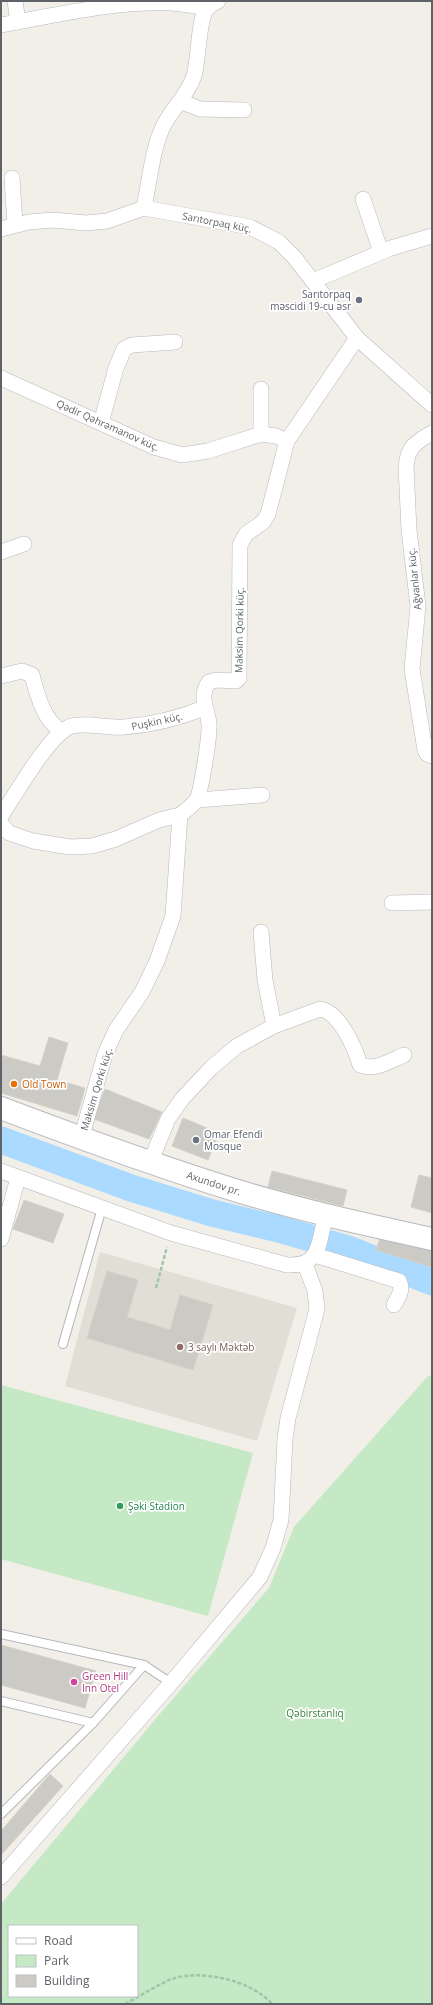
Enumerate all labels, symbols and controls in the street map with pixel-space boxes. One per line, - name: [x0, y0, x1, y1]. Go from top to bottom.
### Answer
- street label: Sarıtorpaq küç.: [181, 208, 253, 236]
- place label: Sarıtorpaq məscidi 19-cu əsr: [270, 287, 351, 313]
- marker: Sarıtorpaq məscidi 19-cu əsr: [354, 295, 364, 305]
- street label: Qədir Qəhrəmanov küç.: [54, 396, 162, 454]
- street label: Ağvanlar küç.: [404, 547, 424, 611]
- street label: Maksim Qorki küç.: [231, 587, 247, 673]
- street label: Puşkin küç.: [130, 709, 184, 733]
- street label: Maksim Qorki küç.: [77, 1046, 115, 1132]
- place label: Old Town: [22, 1077, 66, 1091]
- marker: Old Town: [9, 1079, 19, 1089]
- place label: Omar Efendi Mosque: [204, 1127, 263, 1153]
- marker: Omar Efendi Mosque: [191, 1135, 201, 1145]
- street label: Axundov pr.: [185, 1168, 243, 1198]
- place label: 3 saylı Məktəb: [188, 1340, 254, 1354]
- marker: 3 saylı Məktəb: [175, 1342, 185, 1352]
- place label: Şəki Stadion: [128, 1499, 185, 1513]
- marker: Şəki Stadion: [115, 1501, 125, 1511]
- place label: Green Hill Inn Otel: [82, 1669, 128, 1695]
- marker: Green Hill Inn Otel: [69, 1677, 79, 1687]
- park label: Qəbirstanlıq: [286, 1706, 344, 1720]
- legend: [8, 1925, 138, 1997]
- text: Road: [44, 1932, 73, 1949]
- text: Park: [44, 1952, 70, 1969]
- text: Building: [44, 1972, 90, 1989]

